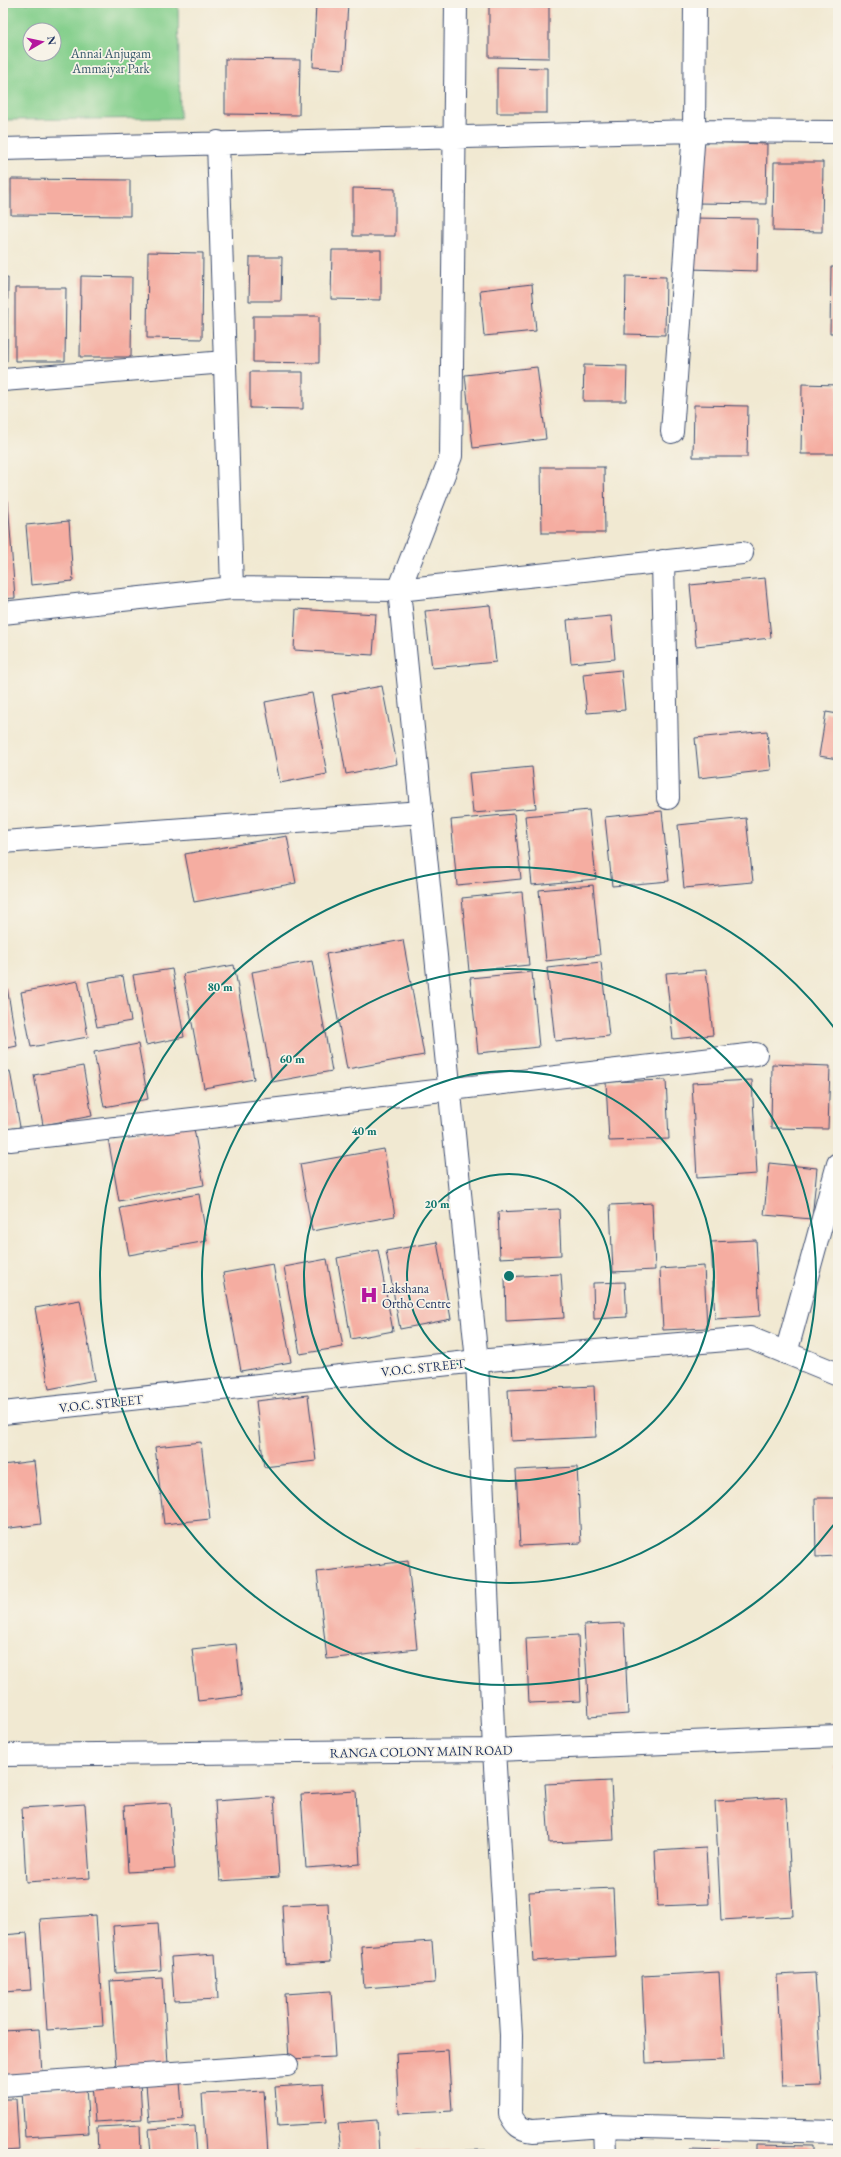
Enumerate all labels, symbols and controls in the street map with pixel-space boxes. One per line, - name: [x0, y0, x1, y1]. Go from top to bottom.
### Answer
- north arrow: [22, 22, 62, 62]
- text: N: [44, 35, 60, 46]
- park label: Annai Anjugam Ammaiyar Park: [70, 45, 151, 77]
- text: 80 m: [207, 979, 233, 995]
- text: 60 m: [279, 1051, 305, 1067]
- text: 40 m: [351, 1123, 377, 1139]
- text: 20 m: [424, 1196, 450, 1212]
- centre of rings: [502, 1269, 516, 1283]
- place label: Lakshana Ortho Centre: [382, 1280, 451, 1312]
- hospital icon: Lakshana Ortho Centre: [359, 1285, 379, 1305]
- street label: V.O.C. STREET: [380, 1355, 466, 1380]
- street label: V.O.C. STREET: [58, 1391, 144, 1416]
- street label: RANGA COLONY MAIN ROAD: [329, 1741, 513, 1762]

